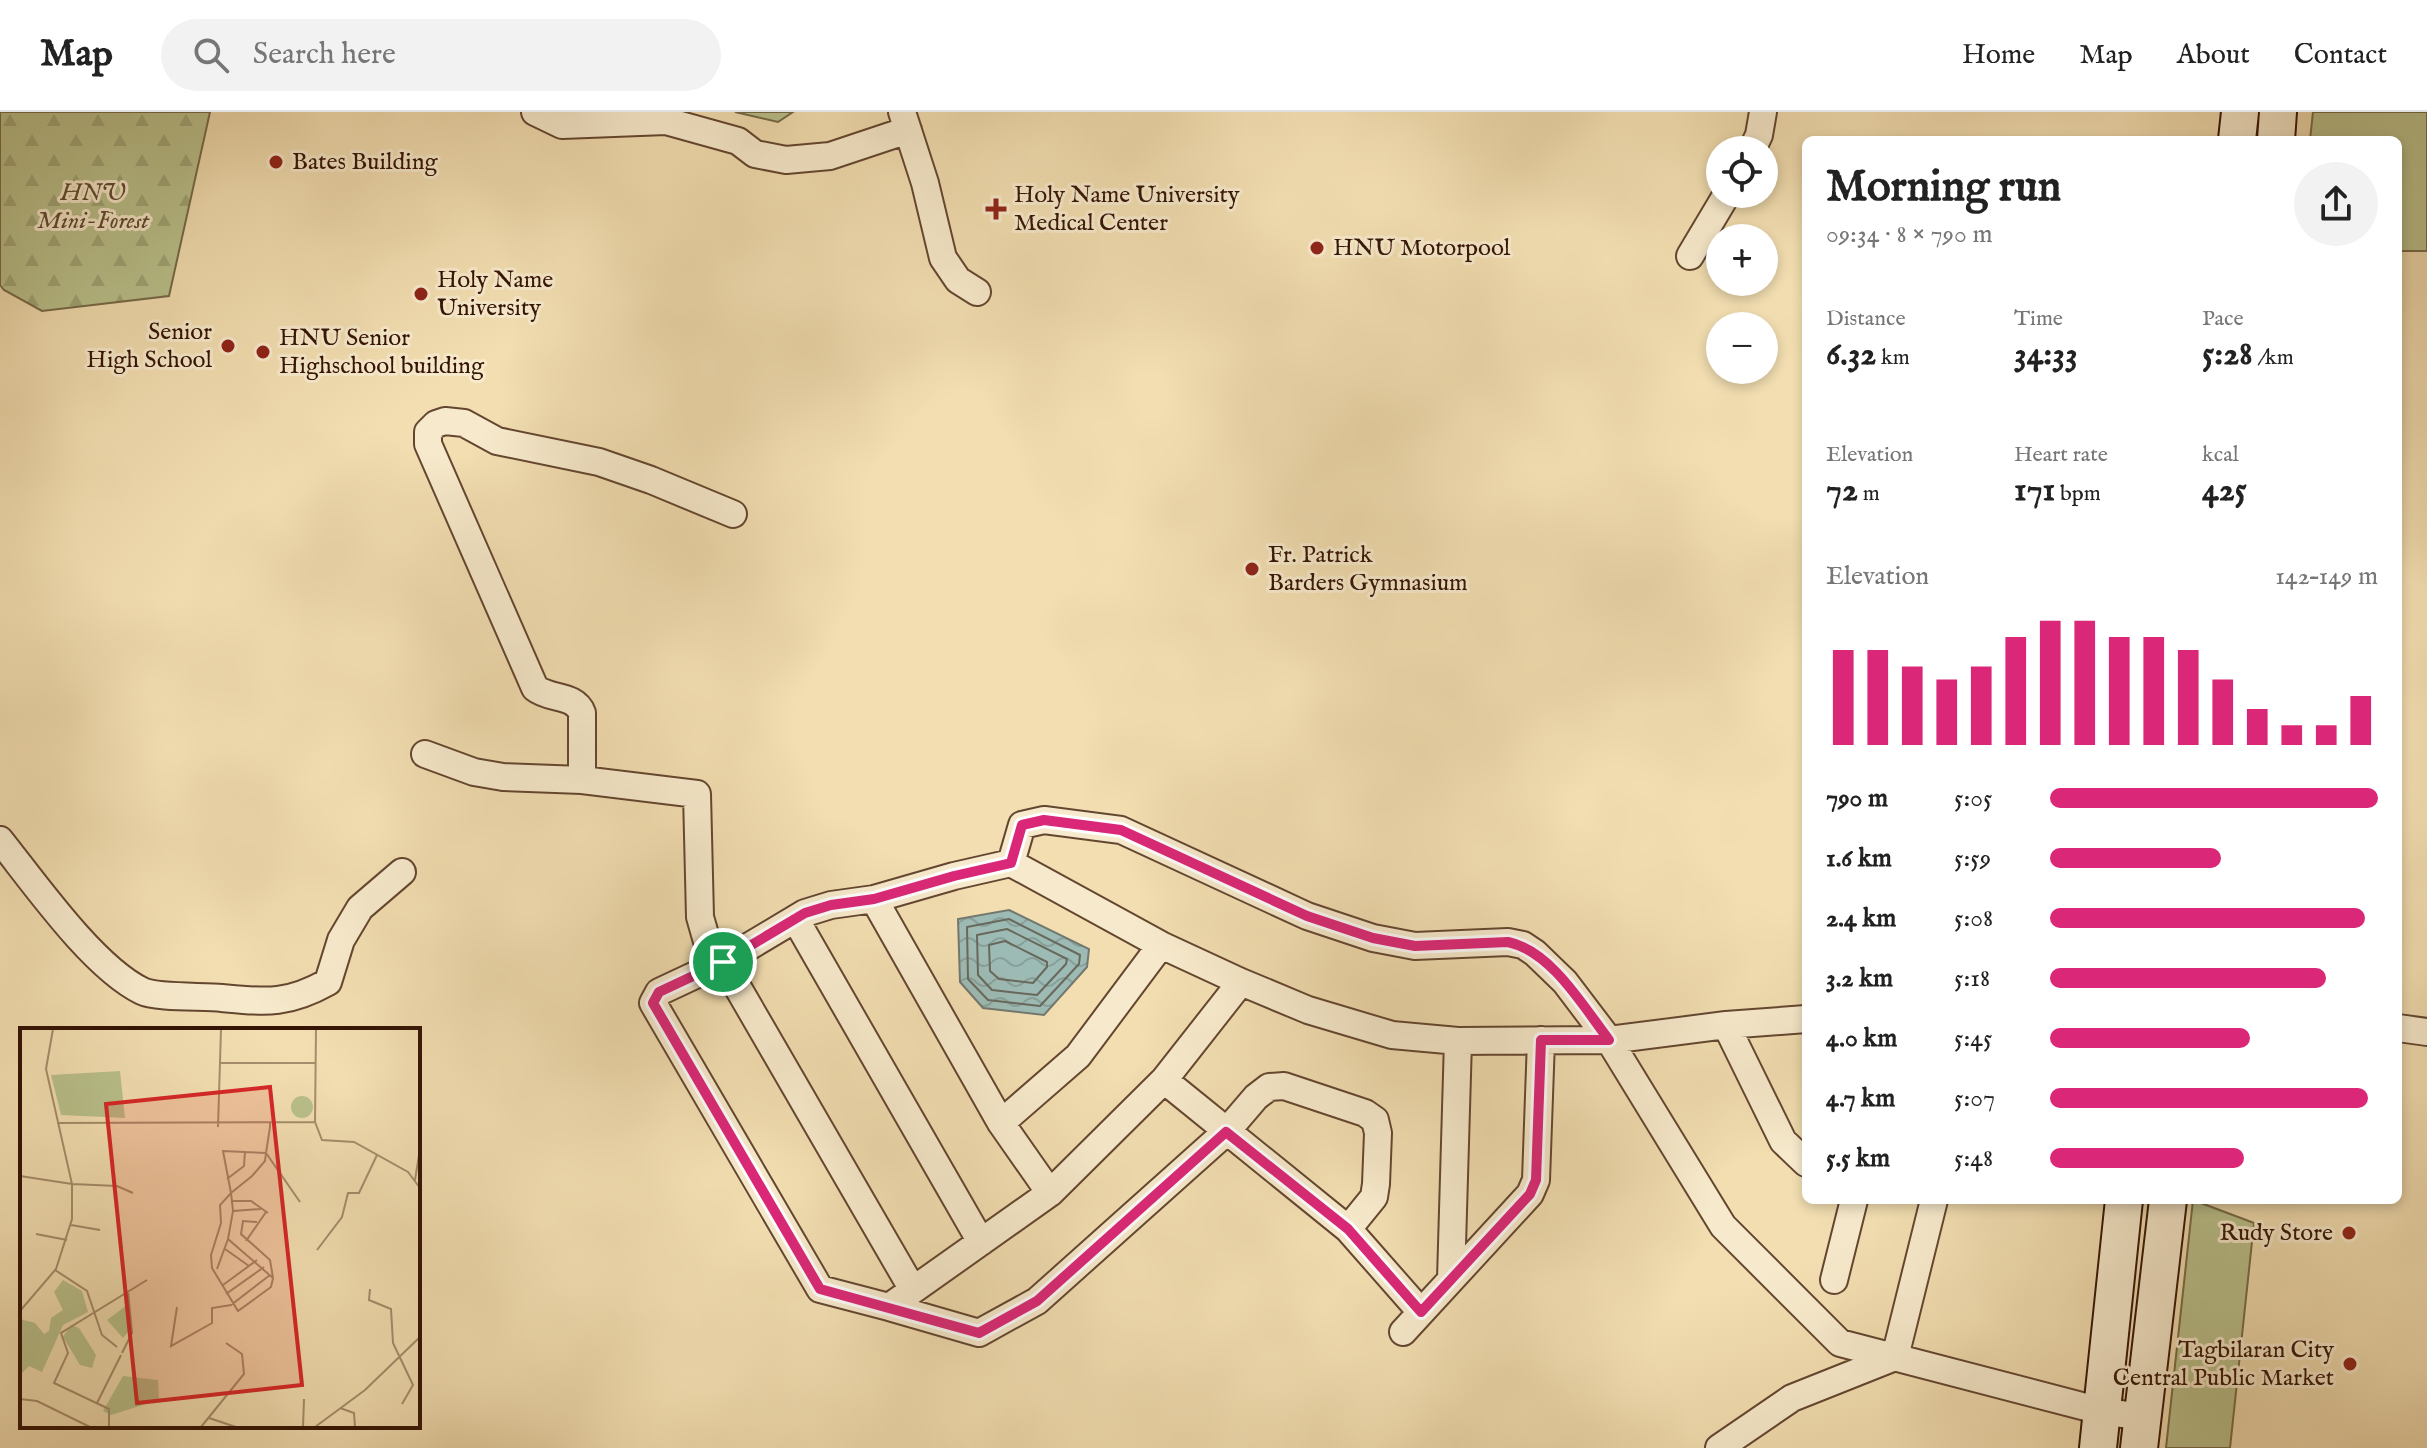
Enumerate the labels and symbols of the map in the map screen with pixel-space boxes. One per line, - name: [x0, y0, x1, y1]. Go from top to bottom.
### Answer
- place label: Bates Building: [292, 147, 438, 178]
- marker: Bates Building: [267, 153, 285, 171]
- park label: HNU Mini-Forest: [37, 178, 150, 237]
- place label: Holy Name University Medical Center: [1014, 180, 1240, 239]
- marker: Holy Name University Medical Center: [985, 198, 1007, 220]
- place label: HNU Motorpool: [1333, 233, 1511, 264]
- marker: HNU Motorpool: [1308, 239, 1326, 257]
- place label: Holy Name University: [437, 265, 553, 324]
- marker: Holy Name University: [412, 285, 430, 303]
- place label: Senior High School: [86, 317, 212, 376]
- place label: HNU Senior Highschool building: [279, 323, 485, 382]
- marker: Senior High School: [219, 337, 237, 355]
- marker: HNU Senior Highschool building: [254, 343, 272, 361]
- place label: Fr. Patrick Barders Gymnasium: [1268, 540, 1468, 599]
- marker: Fr. Patrick Barders Gymnasium: [1243, 560, 1261, 578]
- pin: [689, 928, 757, 996]
- inset map: [20, 1028, 420, 1428]
- place label: Rudy Store: [2220, 1218, 2333, 1249]
- marker: Rudy Store: [2340, 1224, 2358, 1242]
- place label: Tagbilaran City Central Public Market: [2113, 1335, 2334, 1394]
- marker: Tagbilaran City Central Public Market: [2341, 1355, 2359, 1373]

